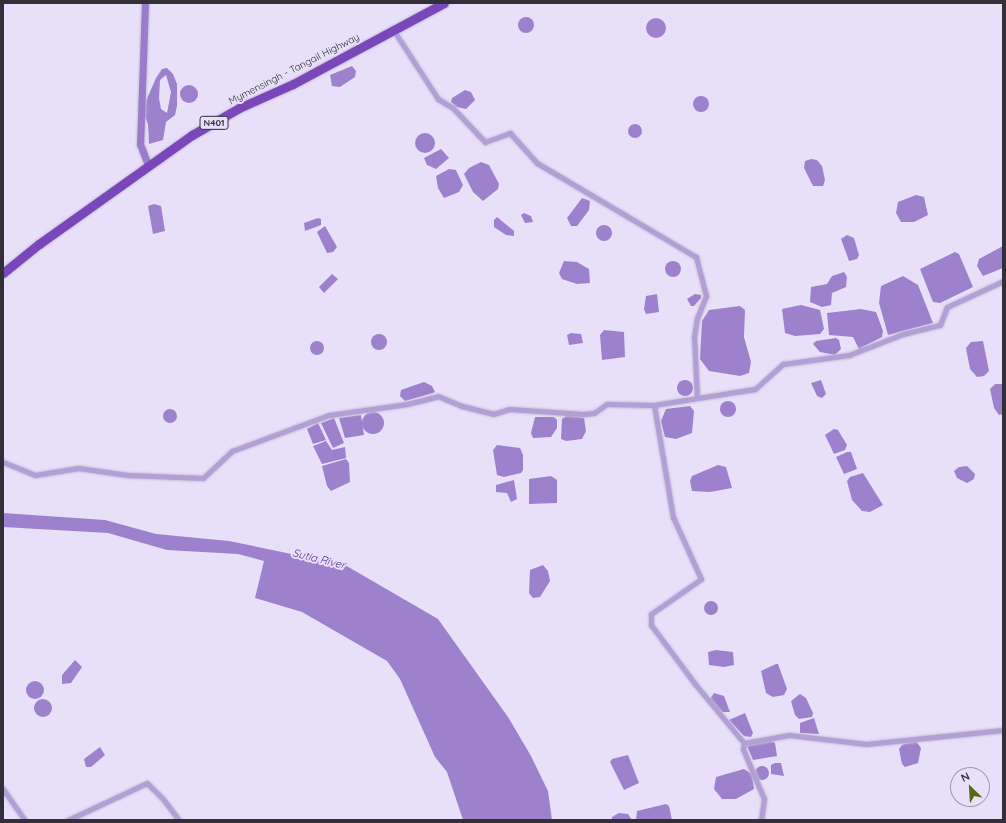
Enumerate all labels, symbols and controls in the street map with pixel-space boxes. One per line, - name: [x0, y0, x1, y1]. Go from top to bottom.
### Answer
- street label: Mymensingh - Tangail Highway: [227, 31, 361, 107]
- road number: N401: [199, 116, 229, 130]
- water label: Sutia River: [291, 546, 347, 572]
- north arrow: [950, 767, 990, 807]
- text: N: [959, 769, 972, 785]

